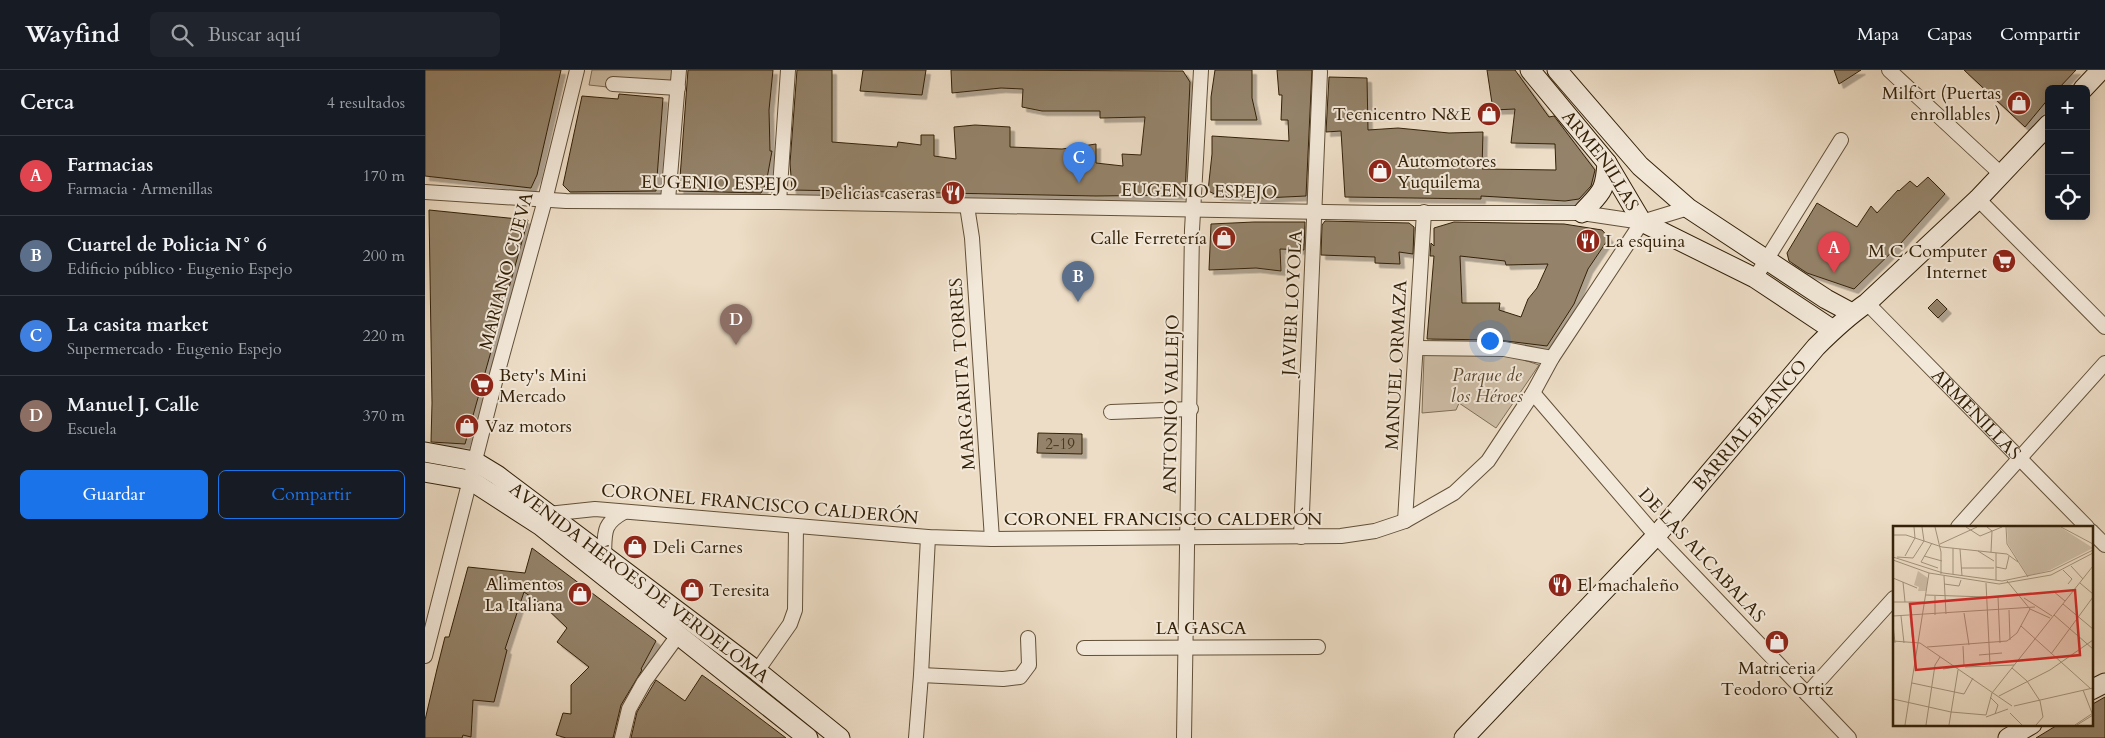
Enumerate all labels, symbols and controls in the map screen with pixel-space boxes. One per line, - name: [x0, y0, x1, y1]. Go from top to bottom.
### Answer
- search box: [150, 12, 500, 57]
- text: Wayfind: [25, 18, 120, 51]
- icon: search: [168, 21, 196, 49]
- text: Buscar aquí: [208, 22, 301, 48]
- text: Mapa: [1857, 22, 1899, 47]
- text: Capas: [1927, 22, 1972, 47]
- text: Compartir: [2000, 22, 2080, 47]
- place label: Milfort (Puertas enrollables ): [1882, 81, 2001, 127]
- map controls: [2045, 85, 2090, 220]
- button: +: [2045, 85, 2090, 130]
- text: Cerca: [20, 88, 74, 117]
- shop icon: Milfort (Puertas enrollables ): [2006, 90, 2032, 116]
- text: 4 resultados: [327, 92, 405, 114]
- shop icon: Tecnicentro N&E: [1476, 101, 1502, 127]
- place label: Tecnicentro N&E: [1333, 102, 1471, 127]
- street label: ARMENILLAS: [1556, 105, 1645, 216]
- button: −: [2045, 130, 2090, 175]
- pin: C: [1063, 142, 1095, 183]
- place label: Automotores Yuquilema: [1397, 149, 1496, 195]
- text: Farmacias: [67, 152, 153, 178]
- shop icon: Automotores Yuquilema: [1367, 158, 1393, 184]
- text: A: [30, 165, 42, 187]
- text: 170 m: [363, 165, 405, 187]
- street label: EUGENIO ESPEJO: [640, 170, 797, 197]
- button: locate: [2045, 175, 2090, 220]
- text: Farmacia · Armenillas: [67, 178, 213, 200]
- street label: EUGENIO ESPEJO: [1120, 178, 1277, 205]
- restaurant icon: Delicias caseras: [940, 180, 966, 206]
- place label: Delicias caseras: [820, 181, 935, 206]
- street label: MARIANO CUEVA: [473, 189, 540, 353]
- shop icon: Calle Ferretería: [1211, 225, 1237, 251]
- place label: Calle Ferretería: [1090, 226, 1207, 251]
- restaurant icon: La esquina: [1575, 228, 1601, 254]
- street label: JAVIER LOYOLA: [1276, 229, 1309, 379]
- place label: La esquina: [1605, 229, 1686, 254]
- text: Cuartel de Policia N° 6: [67, 232, 267, 258]
- pin: A: [1818, 232, 1850, 273]
- place label: M C Computer Internet: [1868, 239, 1987, 285]
- text: B: [30, 245, 42, 267]
- text: 200 m: [363, 245, 405, 267]
- supermarket icon: M C Computer Internet: [1991, 248, 2017, 274]
- text: Edificio público · Eugenio Espejo: [67, 258, 292, 280]
- pin: B: [1062, 261, 1094, 302]
- street label: MARGARITA TORRES: [943, 277, 982, 471]
- street label: MANUEL ORMAZA: [1380, 279, 1413, 451]
- pin: D: [720, 304, 752, 345]
- text: La casita market: [67, 312, 208, 338]
- street label: ANTONIO VALLEJO: [1157, 314, 1186, 494]
- text: C: [30, 325, 42, 347]
- text: 220 m: [363, 325, 405, 347]
- your location: [1477, 328, 1503, 354]
- text: Supermercado · Eugenio Espejo: [67, 338, 282, 360]
- street label: BARRIAL BLANCO: [1687, 354, 1813, 497]
- place label: Bety's Mini Mercado: [499, 363, 587, 409]
- park label: Parque de los Héroes: [1451, 363, 1523, 409]
- street label: ARMENILLAS: [1926, 364, 2026, 466]
- supermarket icon: Bety's Mini Mercado: [469, 372, 495, 398]
- text: Manuel J. Calle: [67, 392, 199, 418]
- text: D: [29, 405, 43, 427]
- text: 370 m: [363, 405, 405, 427]
- shop icon: Vaz motors: [454, 413, 480, 439]
- place label: Vaz motors: [485, 414, 572, 439]
- text: Escuela: [67, 418, 117, 440]
- house number: 2-19: [1045, 434, 1075, 454]
- button: Guardar: [20, 470, 208, 519]
- button: Compartir: [218, 470, 405, 519]
- street label: AVENIDA HÉROES DE VERDELOMA: [504, 477, 774, 689]
- street label: CORONEL FRANCISCO CALDERÓN: [600, 478, 920, 531]
- street label: DE LAS ALCABALAS: [1632, 482, 1771, 628]
- street label: CORONEL FRANCISCO CALDERÓN: [1004, 507, 1323, 532]
- inset map: [1893, 526, 2093, 726]
- shop icon: Deli Carnes: [622, 534, 648, 560]
- place label: Deli Carnes: [653, 535, 743, 560]
- place label: Alimentos La Italiana: [484, 572, 563, 618]
- restaurant icon: El machaleño: [1547, 572, 1573, 598]
- place label: El machaleño: [1577, 573, 1679, 598]
- shop icon: Teresita: [679, 577, 705, 603]
- place label: Teresita: [709, 578, 770, 603]
- shop icon: Alimentos La Italiana: [567, 581, 593, 607]
- street label: LA GASCA: [1155, 616, 1247, 641]
- shop icon: Matriceria Teodoro Ortiz: [1764, 629, 1790, 655]
- place label: Matriceria Teodoro Ortiz: [1721, 656, 1833, 702]

